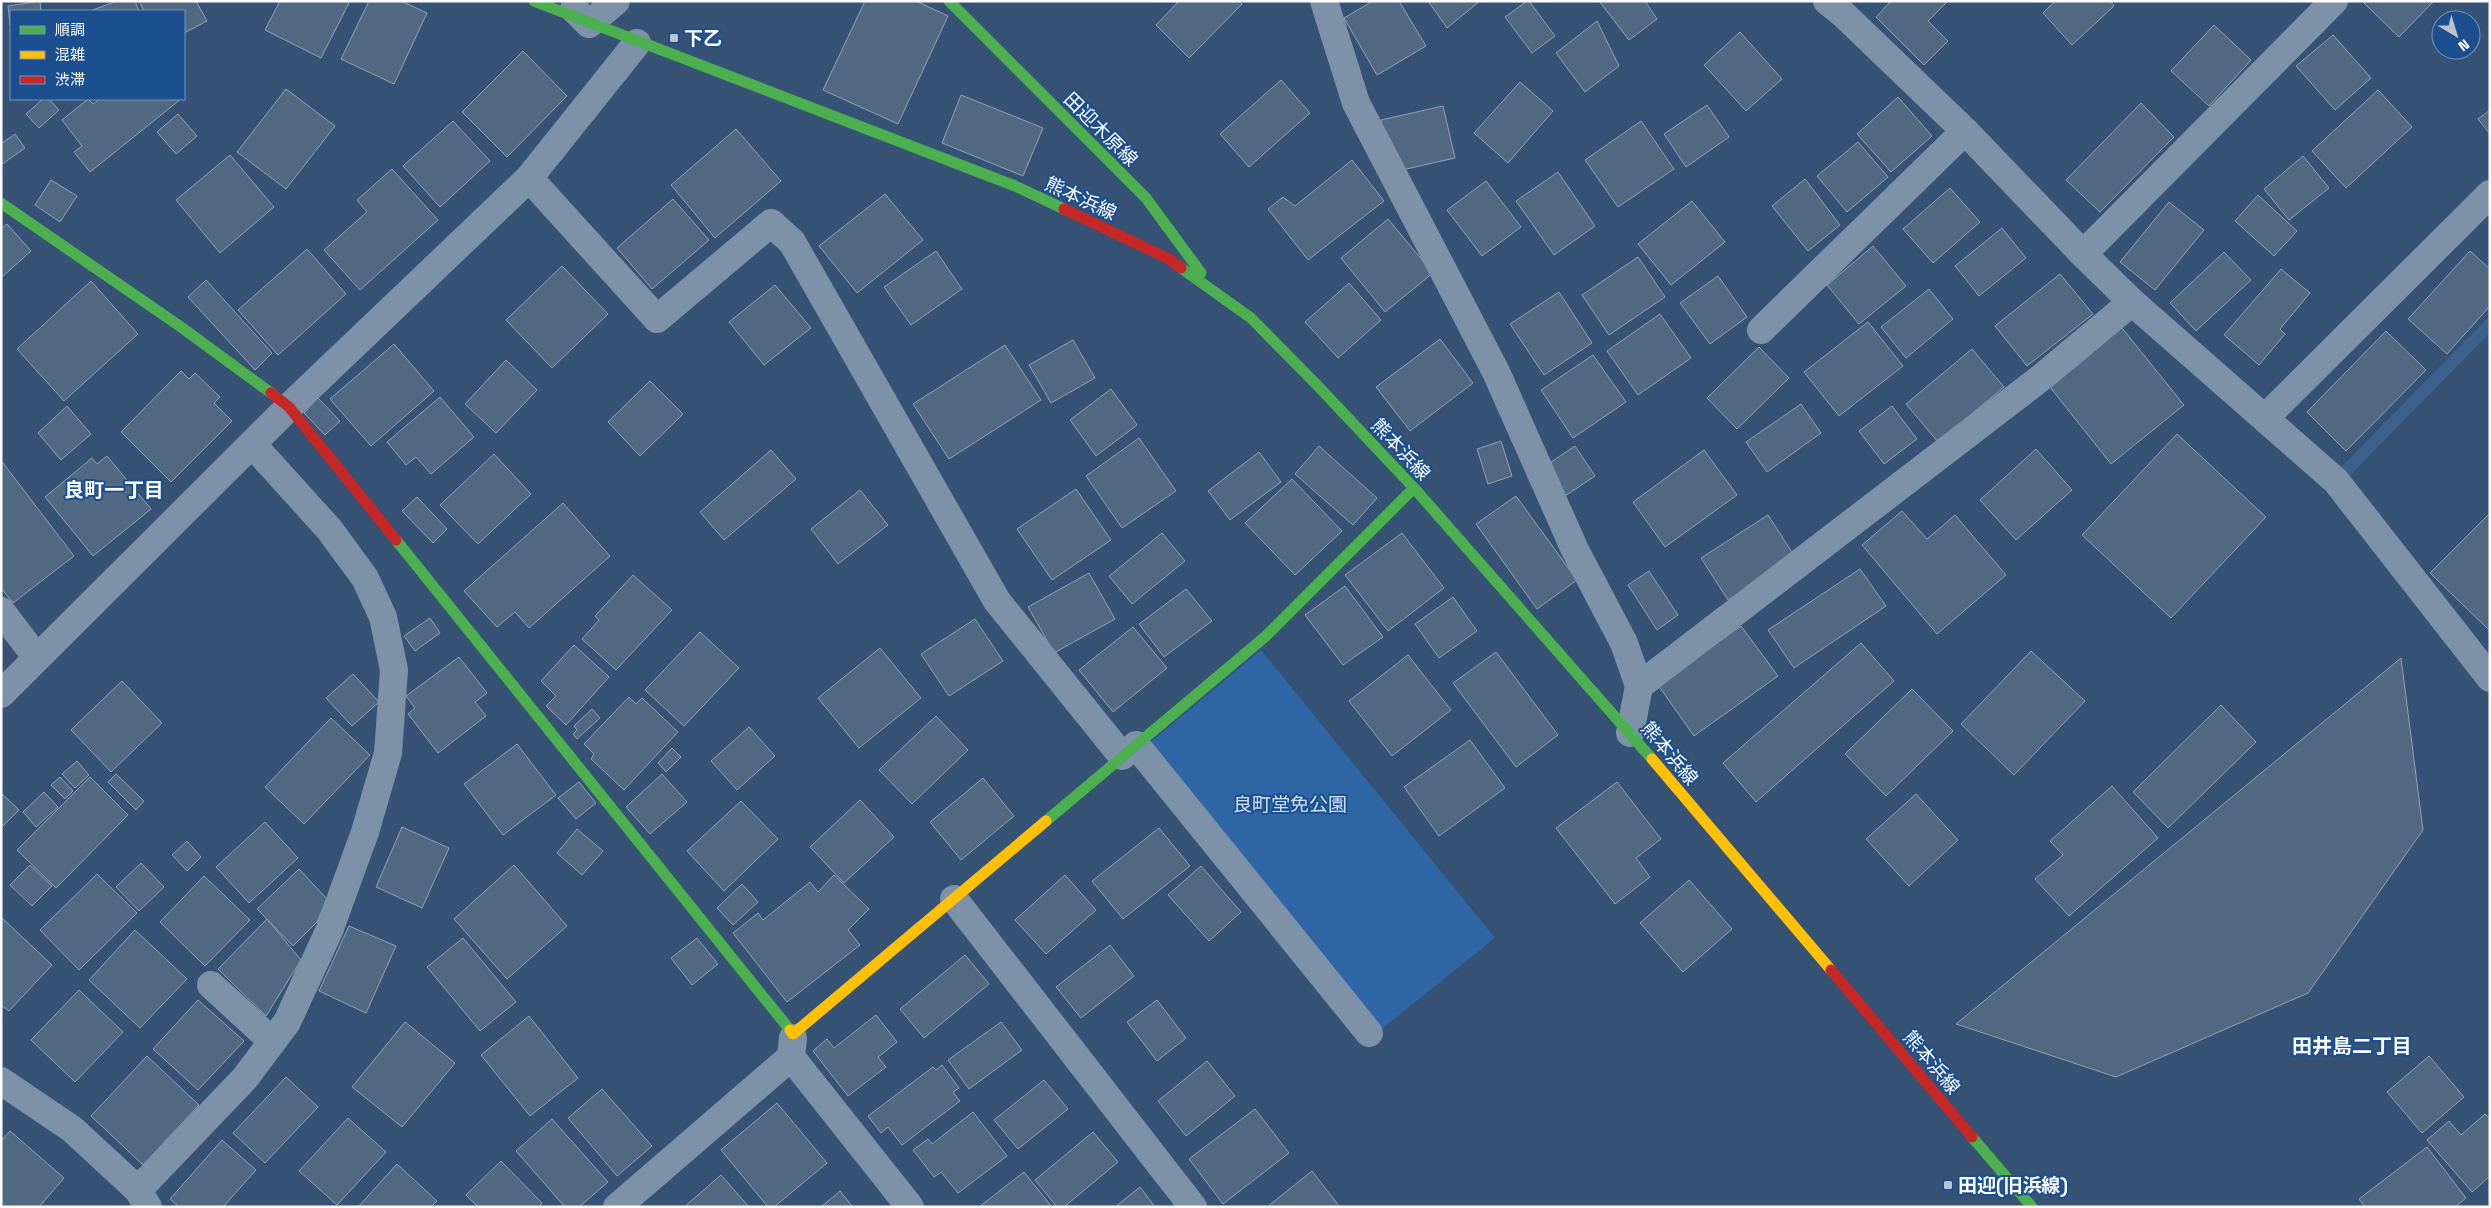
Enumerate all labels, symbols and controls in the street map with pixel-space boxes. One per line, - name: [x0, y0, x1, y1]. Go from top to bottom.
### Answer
- legend: [10, 10, 185, 100]
- north arrow: [2431, 10, 2481, 60]
- text: 順調: [55, 20, 85, 39]
- place label: 下乙: [684, 26, 722, 51]
- marker: 下乙: [668, 32, 680, 44]
- text: N: [2455, 35, 2473, 55]
- text: 混雑: [55, 45, 85, 64]
- text: 渋滞: [55, 70, 85, 89]
- street label: 田迎木原線: [1058, 87, 1143, 172]
- street label: 熊本浜線: [1041, 171, 1121, 226]
- street label: 熊本浜線: [1366, 413, 1436, 486]
- district label: 良町一丁目: [64, 477, 164, 503]
- street label: 熊本浜線: [1636, 716, 1704, 790]
- park label: 良町堂免公園: [1233, 792, 1347, 817]
- street label: 熊本浜線: [1898, 1025, 1966, 1099]
- district label: 田井島二丁目: [2292, 1033, 2412, 1059]
- place label: 田迎(旧浜線): [1958, 1173, 2068, 1198]
- marker: 田迎(旧浜線): [1942, 1179, 1954, 1191]

